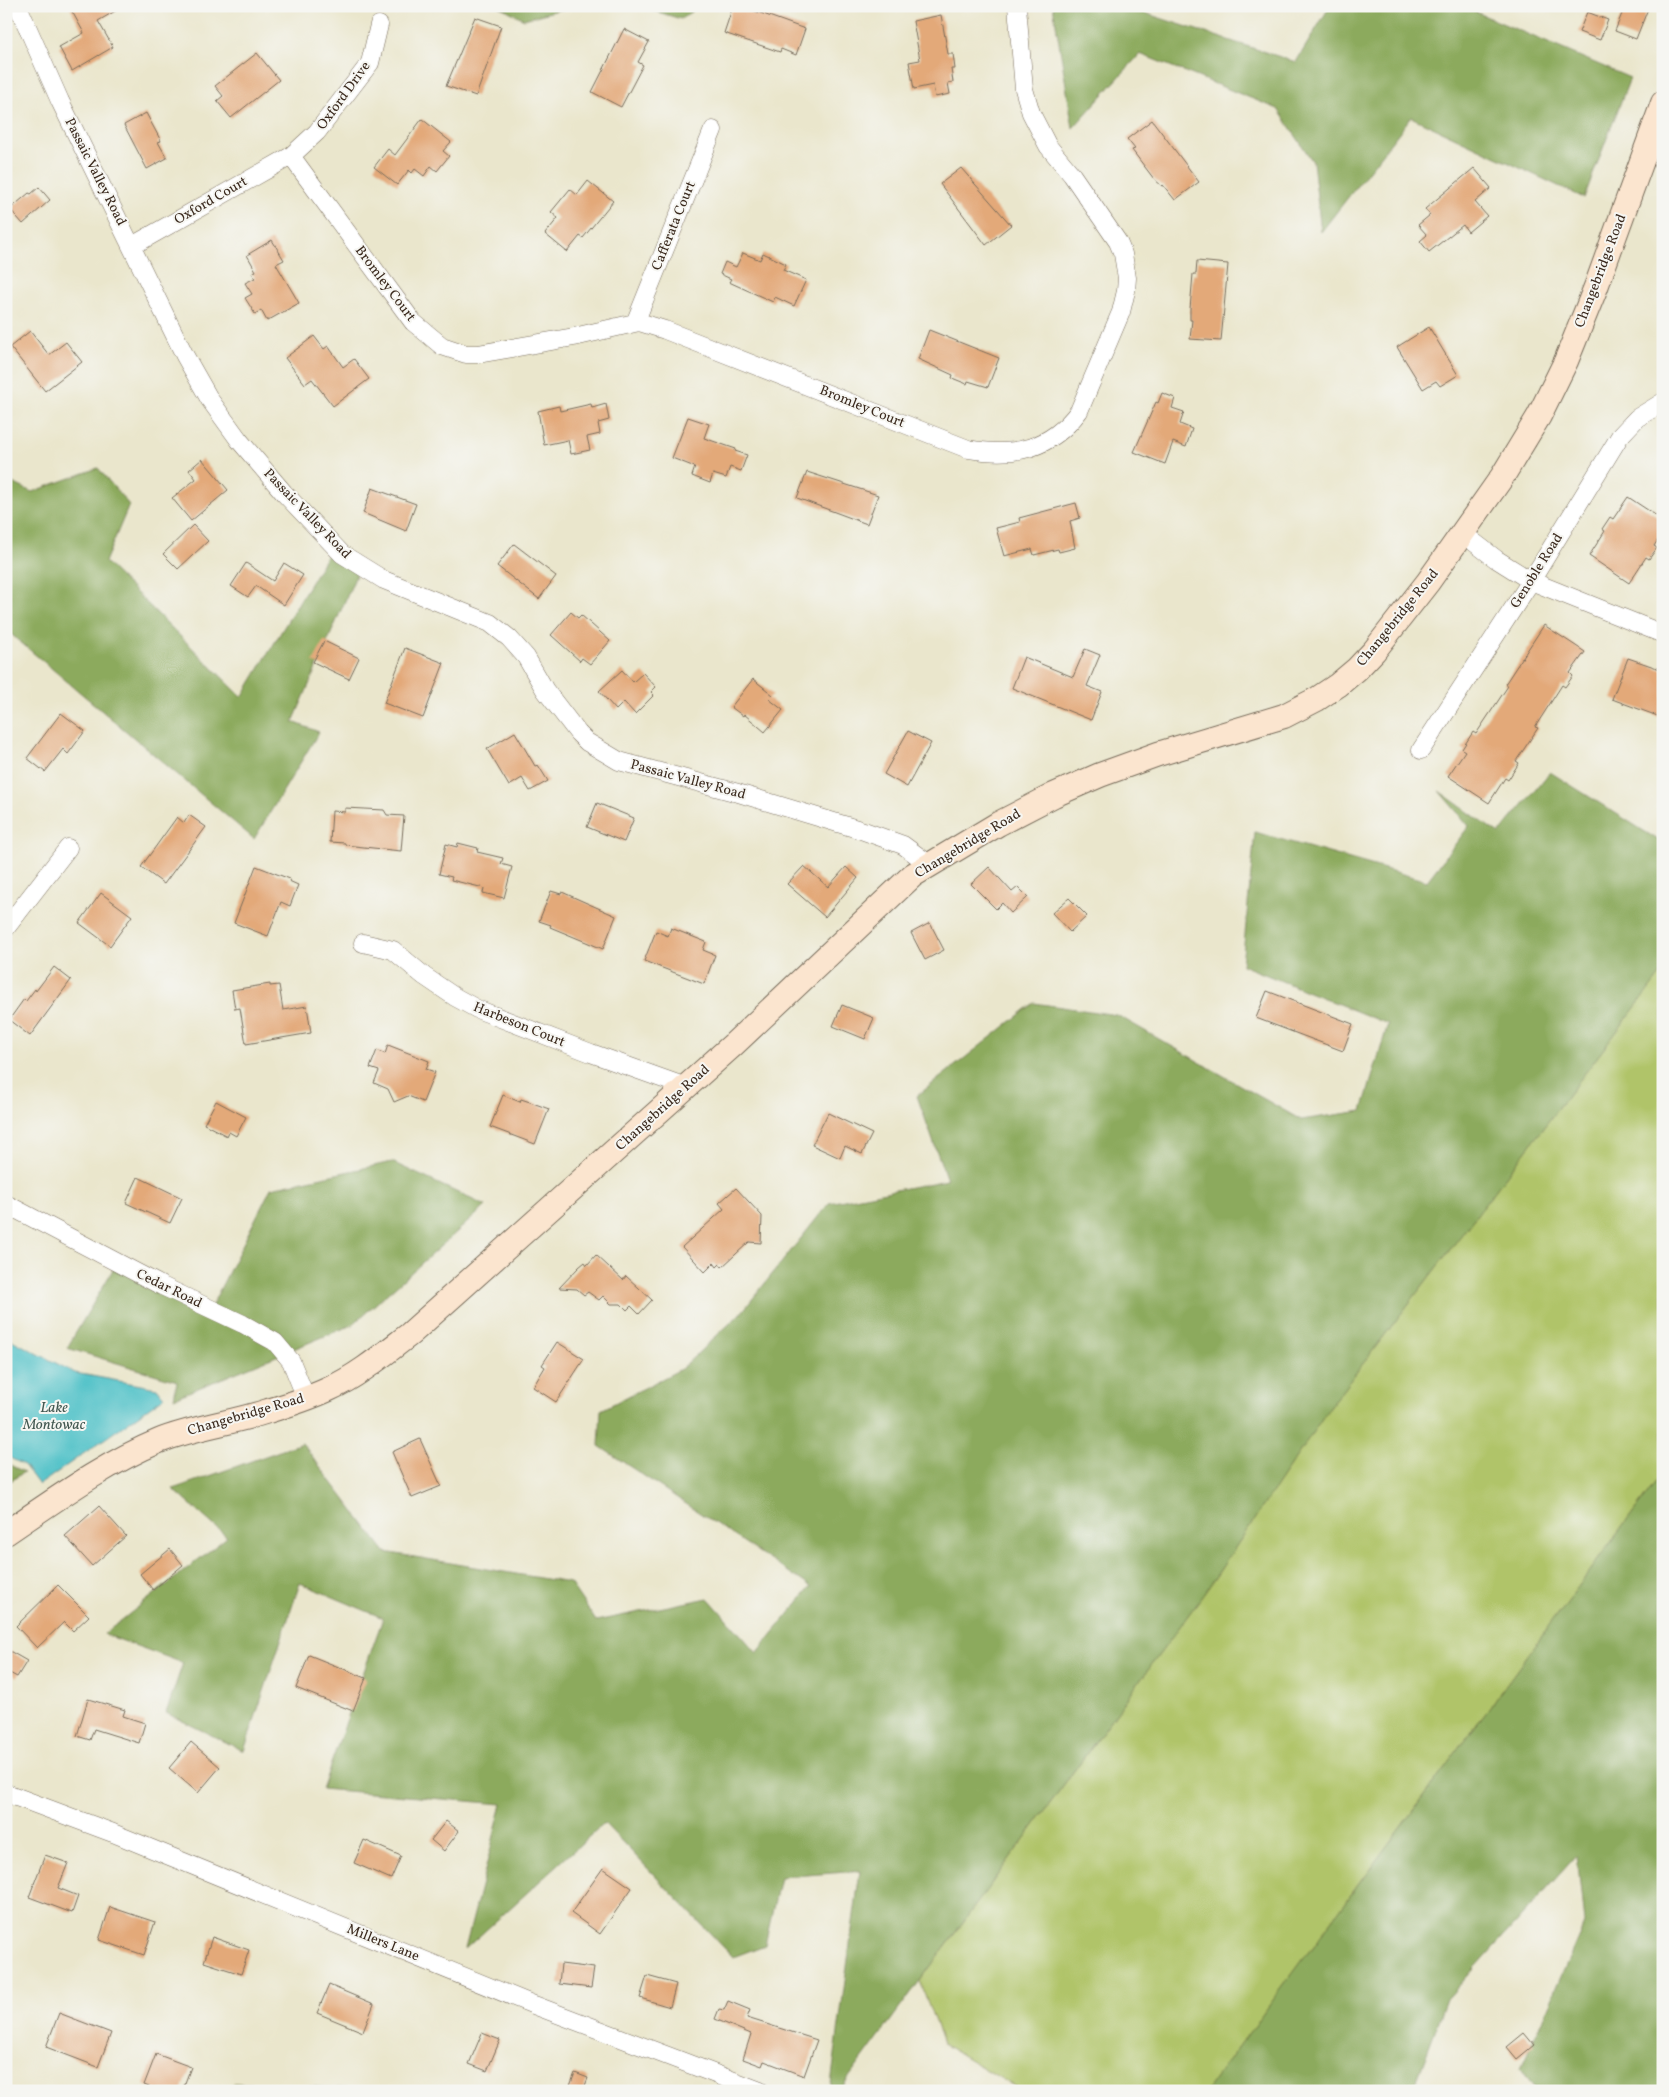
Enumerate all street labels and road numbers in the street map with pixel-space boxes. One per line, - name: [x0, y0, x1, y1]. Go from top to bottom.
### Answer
- street label: Oxford Drive: [313, 58, 376, 134]
- street label: Passaic Valley Road: [60, 115, 130, 229]
- street label: Oxford Court: [171, 172, 251, 230]
- street label: Cafferata Court: [647, 178, 701, 273]
- street label: Changebridge Road: [1571, 211, 1631, 331]
- street label: Bromley Court: [350, 242, 420, 326]
- street label: Bromley Court: [817, 381, 908, 433]
- street label: Passaic Valley Road: [259, 465, 355, 563]
- street label: Genoble Road: [1506, 530, 1568, 612]
- street label: Changebridge Road: [1353, 565, 1443, 671]
- street label: Passaic Valley Road: [628, 755, 748, 805]
- street label: Changebridge Road: [911, 805, 1025, 883]
- street label: Harbeson Court: [470, 998, 568, 1052]
- street label: Changebridge Road: [612, 1061, 714, 1155]
- street label: Cedar Road: [133, 1265, 205, 1313]
- street label: Changebridge Road: [185, 1389, 307, 1441]
- street label: Millers Lane: [344, 1920, 422, 1966]

